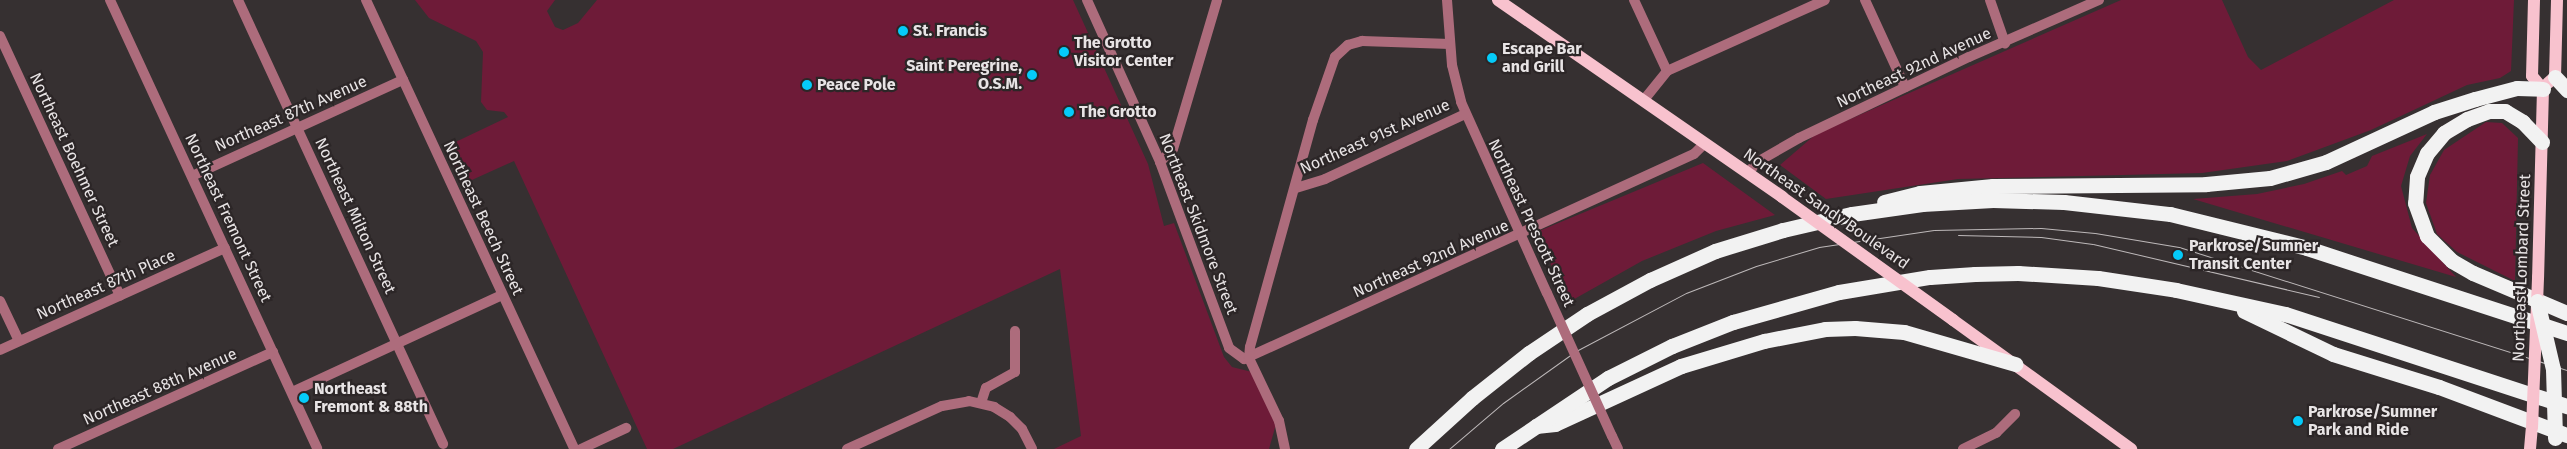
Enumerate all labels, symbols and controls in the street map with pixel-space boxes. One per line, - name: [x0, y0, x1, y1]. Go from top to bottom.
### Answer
- place label: St. Francis: [913, 21, 987, 41]
- street label: Northeast 92nd Avenue: [1834, 24, 1994, 112]
- marker: St. Francis: [897, 25, 909, 37]
- place label: The Grotto Visitor Center: [1074, 33, 1173, 71]
- place label: Escape Bar and Grill: [1502, 39, 1582, 77]
- marker: The Grotto Visitor Center: [1058, 46, 1070, 58]
- marker: Escape Bar and Grill: [1486, 52, 1498, 64]
- place label: Saint Peregrine, O.S.M.: [906, 56, 1022, 94]
- marker: Saint Peregrine, O.S.M.: [1026, 69, 1038, 81]
- street label: Northeast Boehmer Street: [25, 70, 123, 250]
- street label: Northeast 87th Avenue: [212, 72, 370, 156]
- place label: Peace Pole: [817, 75, 895, 95]
- marker: Peace Pole: [801, 79, 813, 91]
- street label: Northeast 91st Avenue: [1297, 95, 1453, 179]
- place label: The Grotto: [1079, 102, 1157, 122]
- marker: The Grotto: [1063, 106, 1075, 118]
- street label: Northeast Fremont Street: [180, 131, 276, 305]
- street label: Northeast Skidmore Street: [1155, 131, 1241, 317]
- street label: Northeast Milton Street: [310, 135, 400, 297]
- street label: Northeast Prescott Street: [1484, 136, 1578, 310]
- street label: Northeast Beech Street: [439, 138, 527, 298]
- street label: Northeast Sandy Boulevard: [1739, 144, 1913, 274]
- street label: Northeast Lombard Street: [2509, 174, 2535, 362]
- street label: Northeast 92nd Avenue: [1350, 216, 1512, 302]
- place label: Parkrose/Sumner Transit Center: [2189, 236, 2318, 274]
- street label: Northeast 87th Place: [34, 246, 178, 324]
- marker: Parkrose/Sumner Transit Center: [2171, 248, 2185, 262]
- street label: Northeast 88th Avenue: [80, 344, 240, 430]
- place label: Northeast Fremont & 88th: [314, 379, 428, 417]
- marker: Northeast Fremont & 88th: [298, 392, 310, 404]
- place label: Parkrose/Sumner Park and Ride: [2308, 402, 2437, 440]
- marker: Parkrose/Sumner Park and Ride: [2292, 415, 2304, 427]

